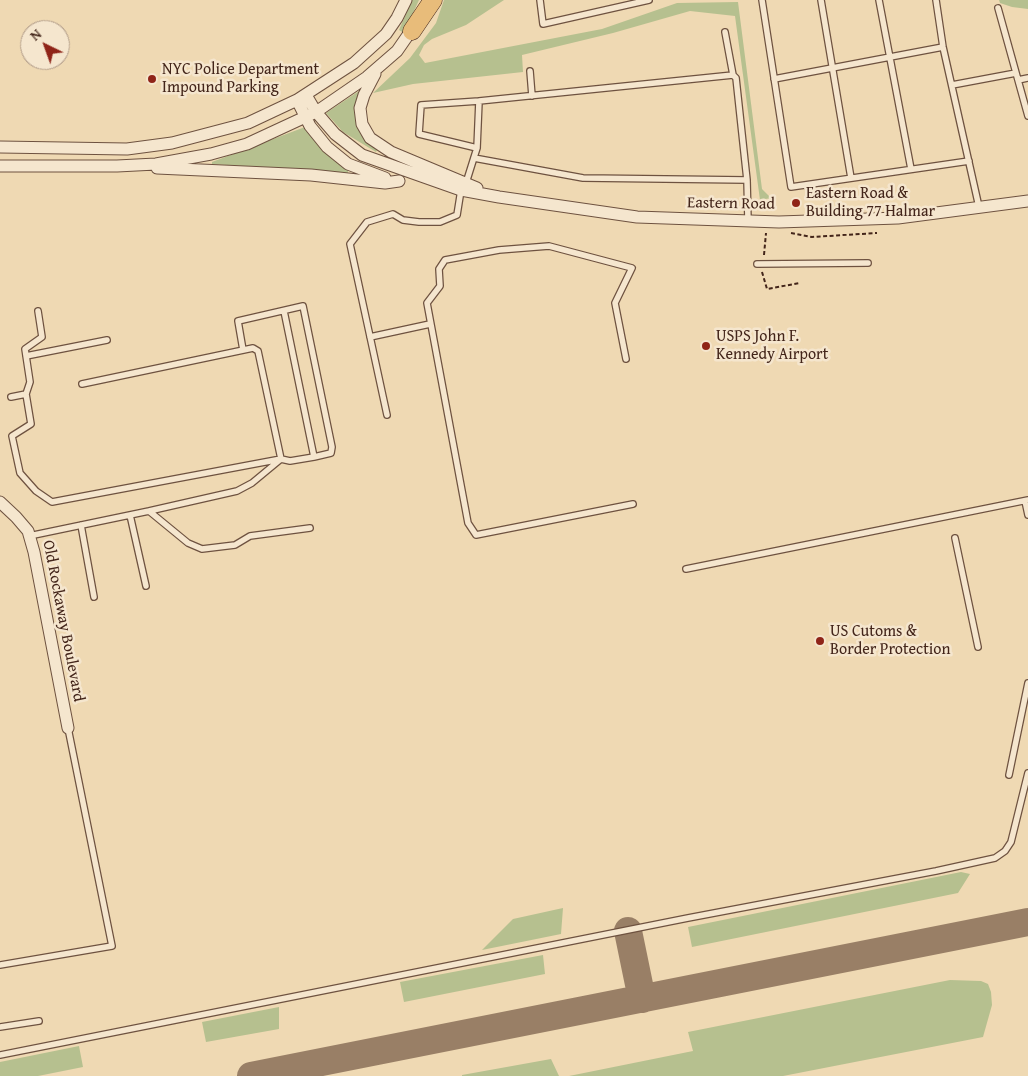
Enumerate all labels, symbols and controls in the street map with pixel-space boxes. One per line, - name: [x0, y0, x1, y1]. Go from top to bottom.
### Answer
- north arrow: [20, 20, 70, 70]
- text: N: [25, 24, 46, 45]
- place label: NYC Police Department Impound Parking: [162, 60, 319, 98]
- marker: NYC Police Department Impound Parking: [146, 73, 158, 85]
- place label: Eastern Road & Building 77 Halmar: [806, 184, 935, 222]
- street label: Eastern Road: [687, 194, 775, 214]
- marker: Eastern Road & Building 77 Halmar: [790, 197, 802, 209]
- place label: USPS John F. Kennedy Airport: [716, 327, 828, 365]
- marker: USPS John F. Kennedy Airport: [700, 340, 712, 352]
- street label: Old Rockaway Boulevard: [38, 539, 88, 703]
- place label: US Cutoms & Border Protection: [830, 622, 950, 660]
- marker: US Cutoms & Border Protection: [814, 635, 826, 647]

